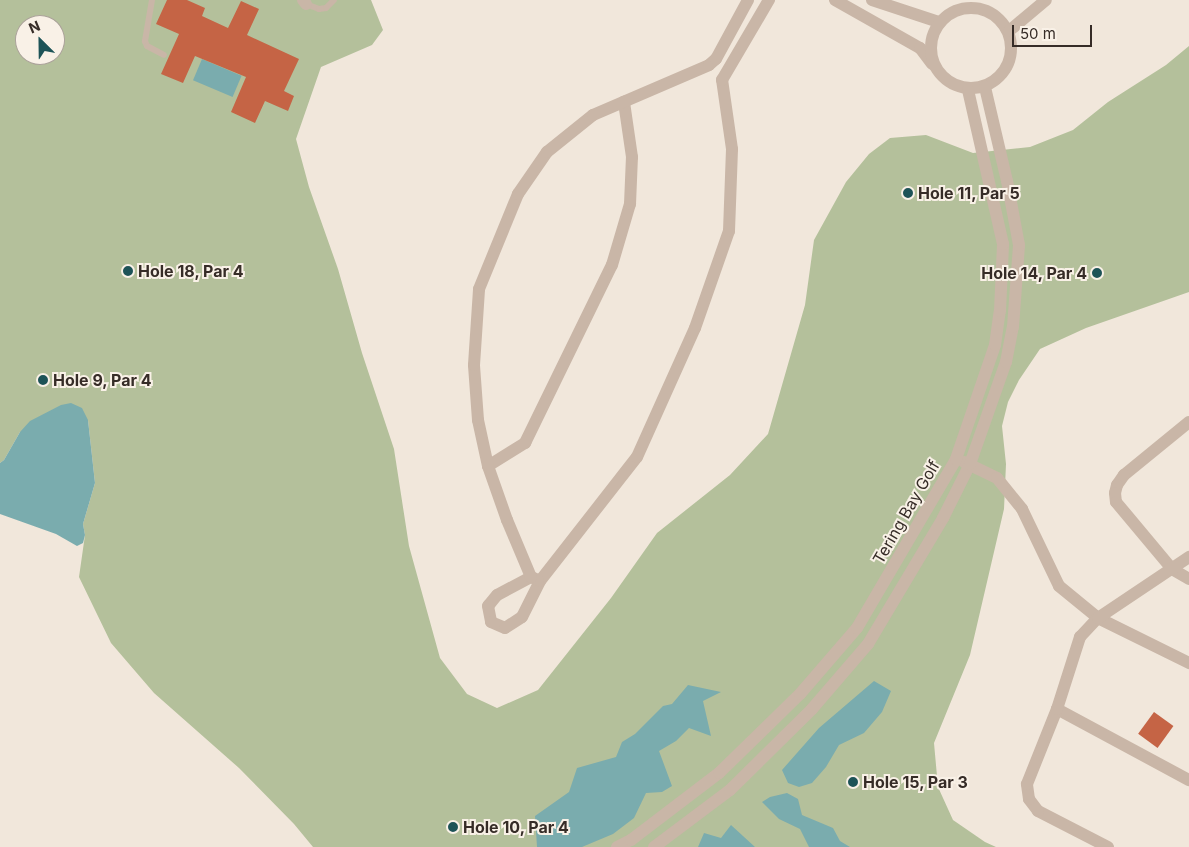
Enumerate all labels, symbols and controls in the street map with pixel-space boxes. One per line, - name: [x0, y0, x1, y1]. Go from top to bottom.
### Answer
- north arrow: [15, 15, 65, 65]
- scale bar: [1014, 15, 1094, 47]
- text: N: [26, 17, 43, 37]
- text: 50 m: [1020, 24, 1056, 43]
- place label: Hole 11, Par 5: [918, 183, 1020, 203]
- marker: Hole 11, Par 5: [902, 187, 914, 199]
- place label: Hole 18, Par 4: [138, 261, 244, 281]
- place label: Hole 14, Par 4: [981, 263, 1087, 283]
- marker: Hole 18, Par 4: [122, 265, 134, 277]
- marker: Hole 14, Par 4: [1091, 267, 1103, 279]
- place label: Hole 9, Par 4: [53, 370, 152, 390]
- marker: Hole 9, Par 4: [37, 374, 49, 386]
- street label: Tering Bay Golf: [869, 457, 943, 567]
- place label: Hole 15, Par 3: [863, 772, 968, 792]
- marker: Hole 15, Par 3: [847, 776, 859, 788]
- place label: Hole 10, Par 4: [463, 817, 569, 837]
- marker: Hole 10, Par 4: [447, 821, 459, 833]

